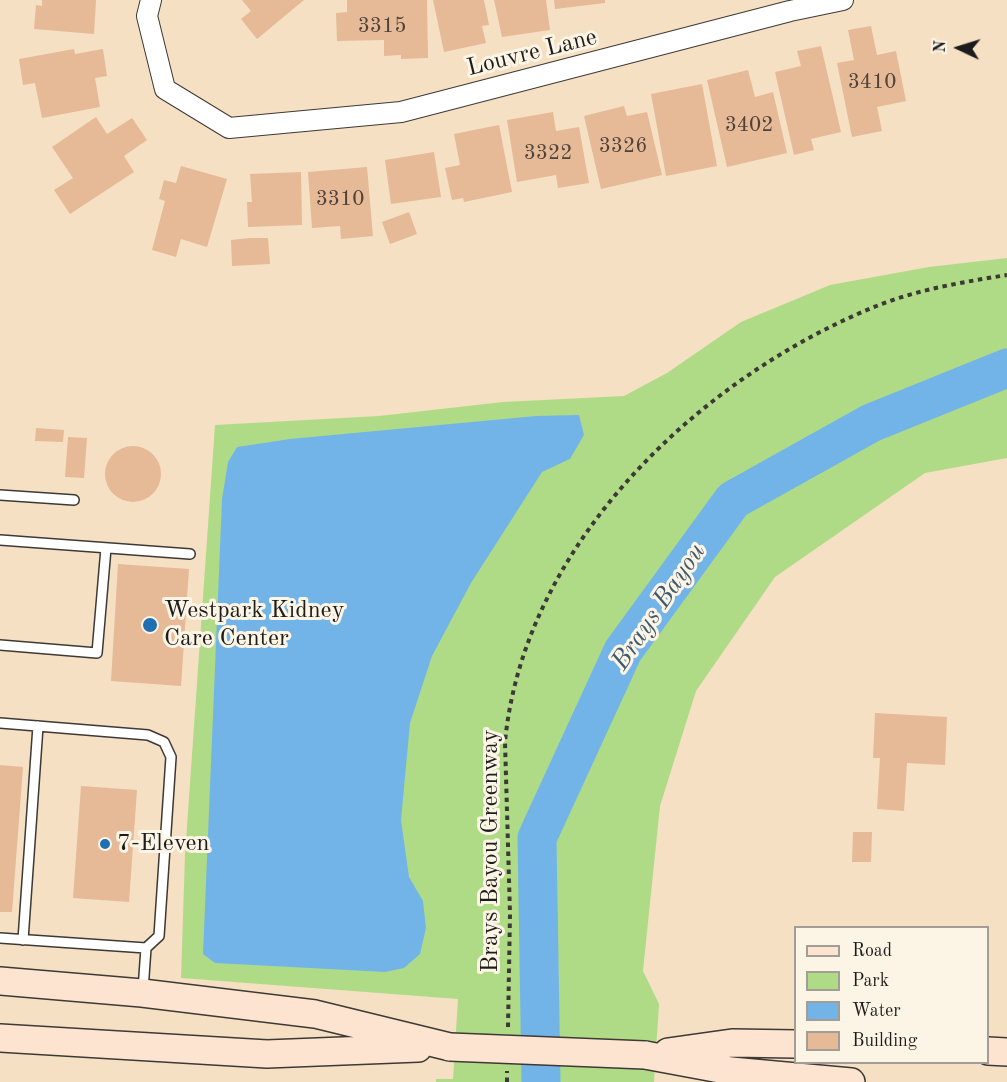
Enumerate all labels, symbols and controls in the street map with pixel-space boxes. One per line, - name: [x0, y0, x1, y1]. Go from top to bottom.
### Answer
- house number: 3315: [358, 13, 406, 39]
- north arrow: [929, 18, 989, 78]
- street label: Louvre Lane: [464, 23, 600, 83]
- text: N: [933, 40, 949, 53]
- house number: 3410: [848, 69, 896, 95]
- house number: 3402: [725, 112, 773, 138]
- house number: 3326: [599, 133, 647, 159]
- house number: 3322: [524, 140, 572, 166]
- house number: 3310: [316, 186, 364, 212]
- water label: Brays Bayou: [605, 537, 713, 677]
- place label: Westpark Kidney Care Center: [164, 597, 344, 653]
- marker: Westpark Kidney Care Center: [141, 616, 159, 634]
- street label: Brays Bayou Greenway: [477, 730, 505, 972]
- place label: 7-Eleven: [117, 830, 209, 858]
- marker: 7-Eleven: [98, 837, 112, 851]
- legend: [794, 926, 989, 1064]
- text: Road: [852, 942, 892, 960]
- text: Park: [852, 972, 889, 990]
- text: Water: [852, 1002, 901, 1020]
- text: Building: [852, 1032, 917, 1050]

